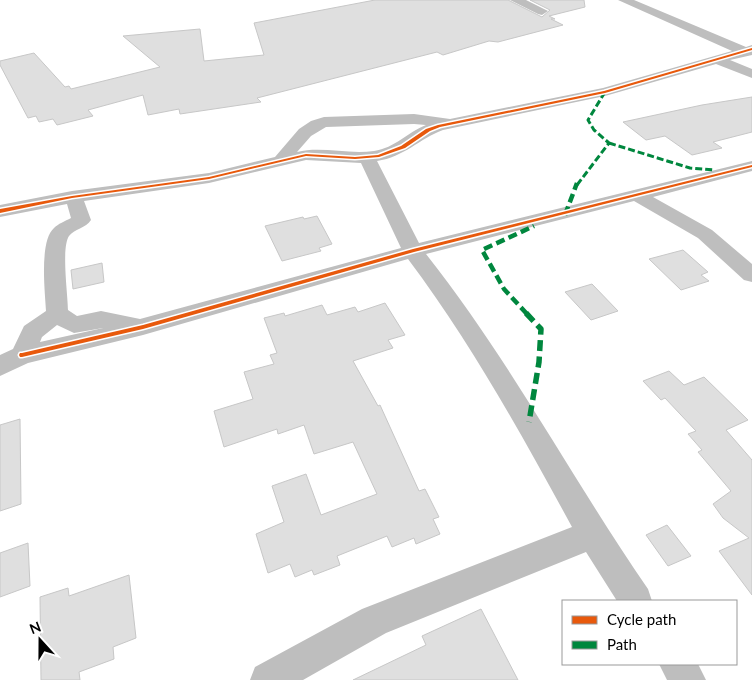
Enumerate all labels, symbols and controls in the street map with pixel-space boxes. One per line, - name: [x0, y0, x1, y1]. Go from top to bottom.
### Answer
- legend: [562, 600, 737, 665]
- text: Cycle path: [607, 610, 676, 628]
- north arrow: [15, 615, 65, 665]
- text: N: [27, 618, 43, 637]
- text: Path: [607, 635, 637, 653]

